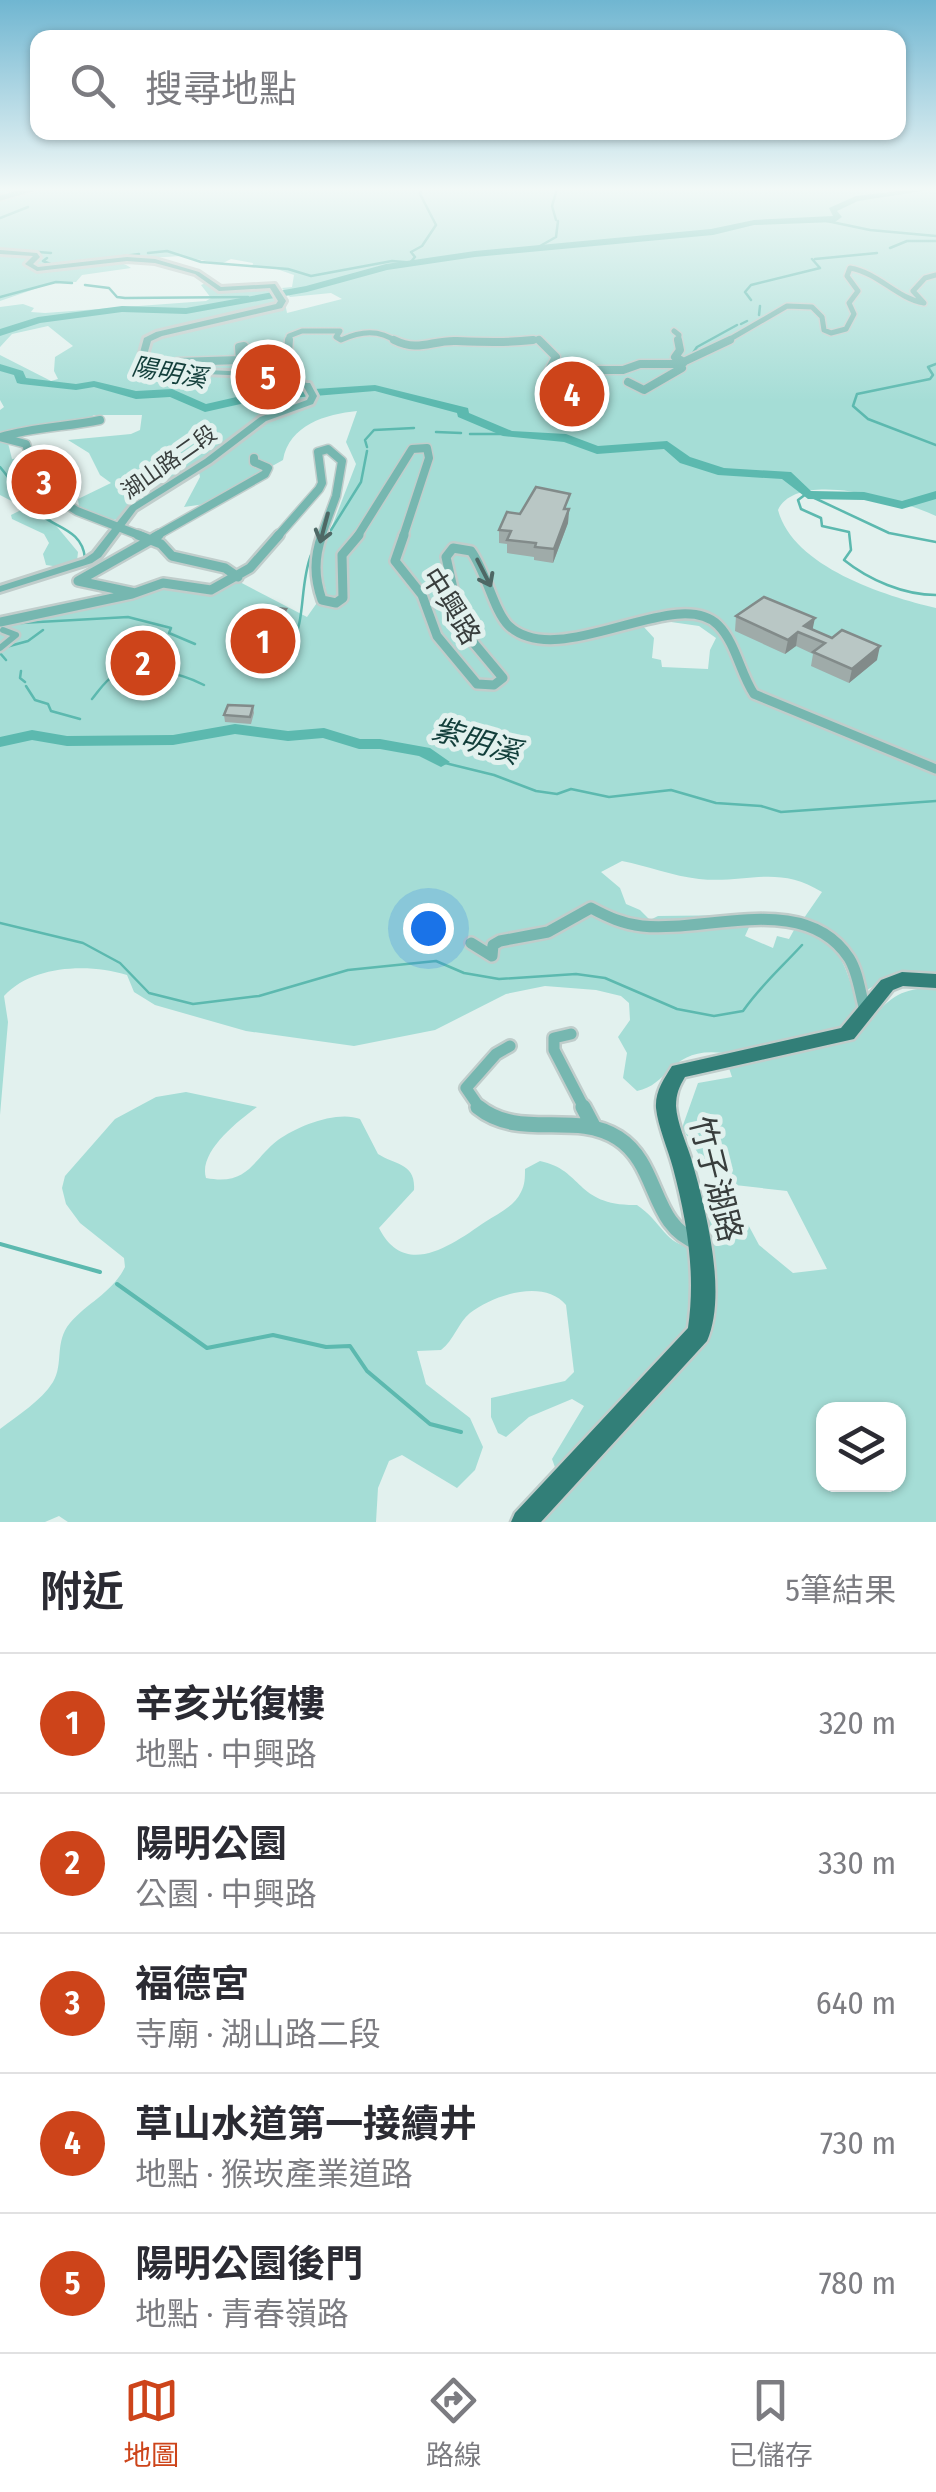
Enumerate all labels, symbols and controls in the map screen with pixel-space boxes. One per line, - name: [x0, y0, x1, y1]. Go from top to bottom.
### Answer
- search box: [30, 30, 906, 140]
- icon: search: [65, 58, 120, 113]
- text: 搜尋地點: [145, 66, 297, 112]
- pin: 5: [236, 340, 300, 414]
- water label: 陽明溪: [129, 352, 211, 395]
- pin: 4: [540, 356, 604, 432]
- street label: 湖山路二段: [116, 419, 222, 505]
- pin: 3: [12, 444, 76, 520]
- one-way arrow: [314, 511, 333, 543]
- one-way arrow: [475, 558, 494, 588]
- street label: 中興路: [415, 562, 487, 650]
- pin: 1: [230, 604, 296, 678]
- pin: 2: [110, 626, 176, 700]
- water label: 紫明溪: [428, 711, 528, 773]
- your location: [403, 903, 454, 954]
- street label: 竹子湖路: [682, 1112, 750, 1246]
- map controls: [816, 1402, 906, 1492]
- button: layers: [816, 1402, 906, 1492]
- text: 附近: [40, 1567, 124, 1617]
- text: 5筆結果: [785, 1571, 896, 1609]
- text: 辛亥光復樓: [135, 1681, 325, 1727]
- text: 1: [66, 1704, 79, 1742]
- text: 320 m: [819, 1704, 896, 1742]
- text: 地點 · 中興路: [135, 1735, 317, 1773]
- text: 陽明公園: [135, 1821, 287, 1867]
- text: 2: [65, 1844, 80, 1882]
- text: 330 m: [818, 1844, 896, 1882]
- text: 公園 · 中興路: [135, 1875, 317, 1913]
- text: 福德宮: [135, 1961, 249, 2007]
- text: 3: [65, 1984, 80, 2022]
- text: 640 m: [816, 1984, 896, 2022]
- text: 寺廟 · 湖山路二段: [135, 2015, 381, 2053]
- text: 草山水道第一接續井: [135, 2101, 477, 2147]
- text: 4: [64, 2124, 81, 2162]
- text: 730 m: [820, 2124, 896, 2162]
- text: 地點 · 猴崁產業道路: [135, 2155, 413, 2193]
- text: 陽明公園後門: [135, 2241, 363, 2287]
- text: 5: [65, 2264, 80, 2302]
- text: 780 m: [819, 2264, 896, 2302]
- text: 地點 · 青春嶺路: [135, 2295, 349, 2333]
- tab: 地圖: [123, 2373, 179, 2473]
- tab: 路線: [426, 2373, 482, 2473]
- tab: 已儲存: [729, 2373, 813, 2473]

